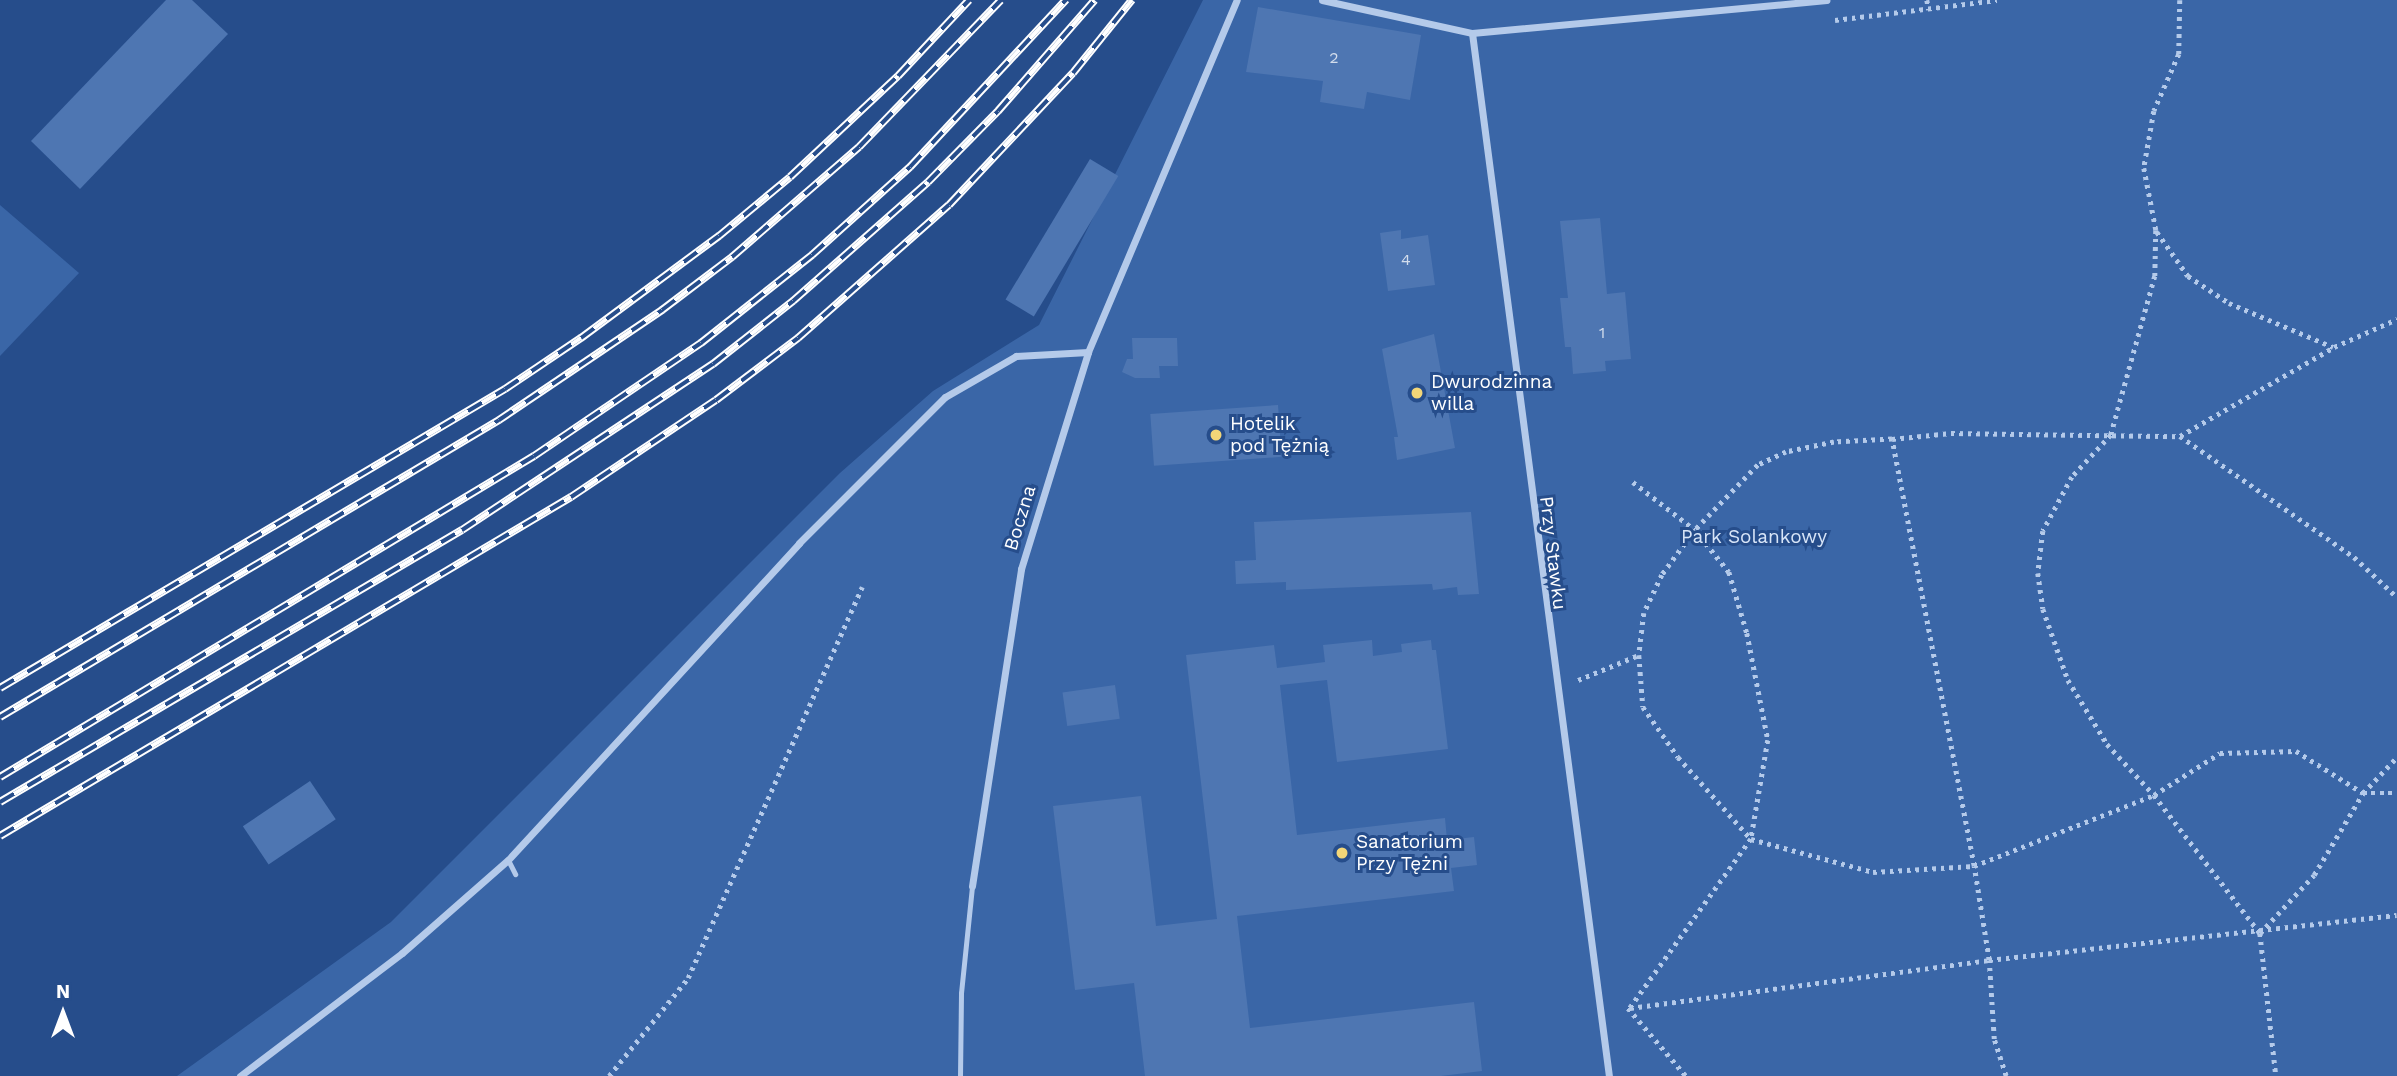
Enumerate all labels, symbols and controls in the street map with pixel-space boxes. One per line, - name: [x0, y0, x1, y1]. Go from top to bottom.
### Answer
- house number: 2: [1329, 48, 1339, 68]
- house number: 4: [1401, 250, 1411, 270]
- house number: 1: [1599, 323, 1605, 343]
- place label: Dwurodzinna willa: [1431, 371, 1552, 415]
- marker: Dwurodzinna willa: [1409, 385, 1425, 401]
- place label: Hotelik pod Tężnią: [1230, 413, 1330, 457]
- marker: Hotelik pod Tężnią: [1208, 427, 1224, 443]
- street label: Boczna: [999, 483, 1041, 553]
- street label: Przy Stawku: [1535, 495, 1571, 611]
- park label: Park Solankowy: [1681, 526, 1827, 548]
- place label: Sanatorium Przy Tężni: [1356, 831, 1463, 875]
- marker: Sanatorium Przy Tężni: [1334, 845, 1350, 861]
- north arrow: [28, 978, 98, 1048]
- text: N: [56, 980, 70, 1003]

